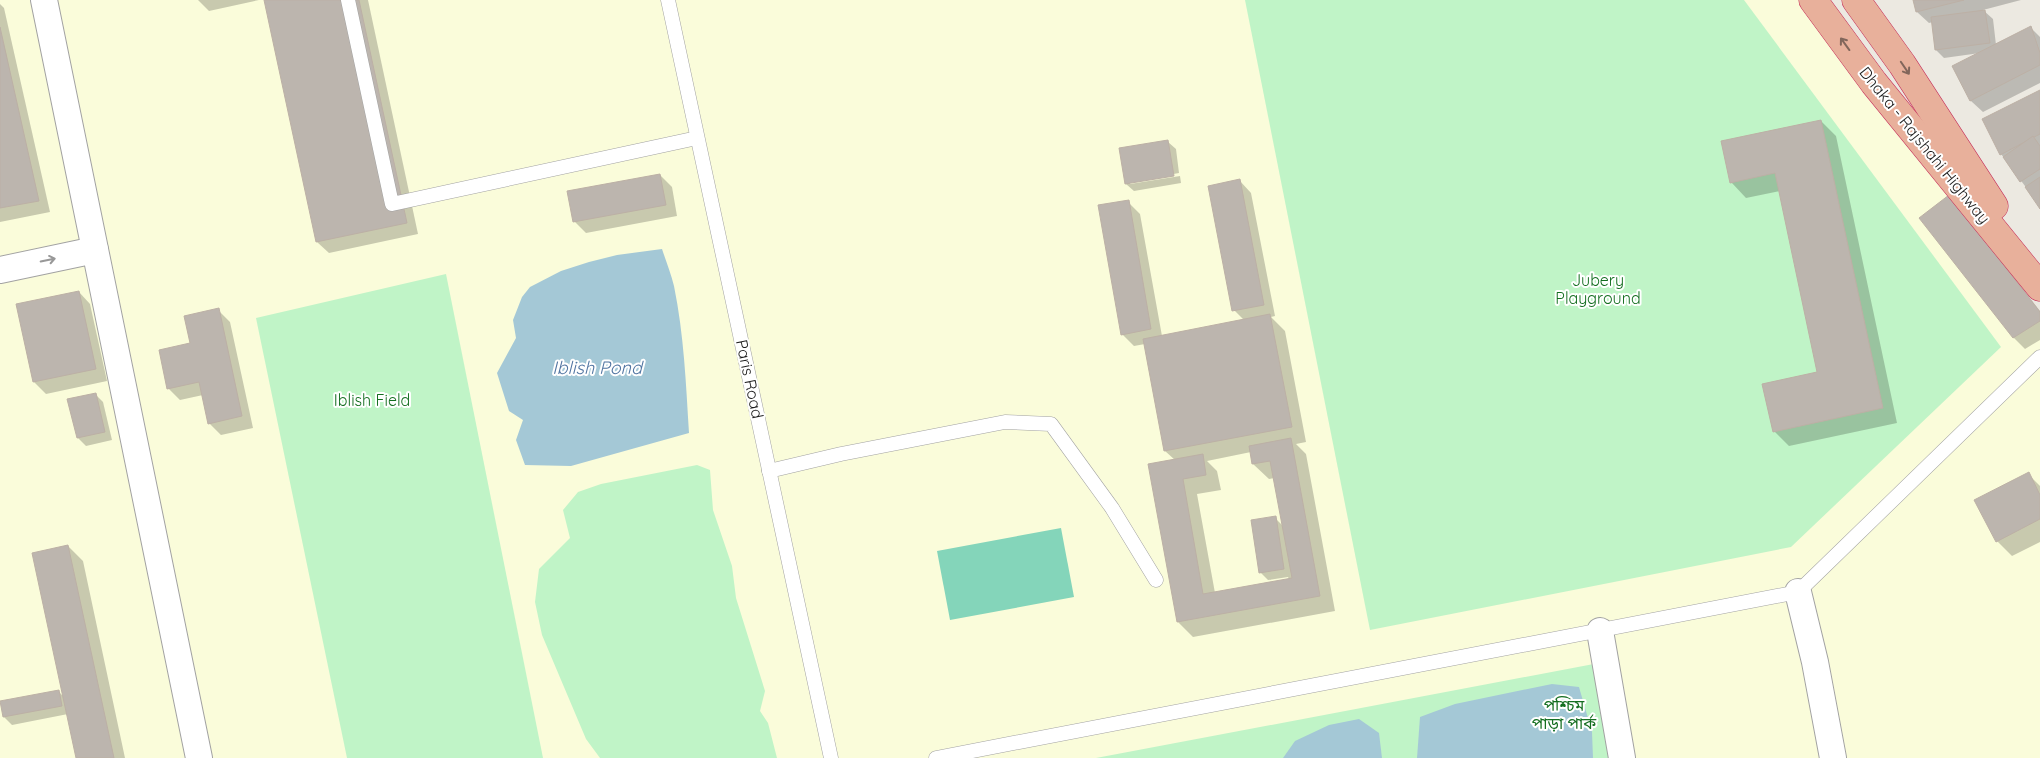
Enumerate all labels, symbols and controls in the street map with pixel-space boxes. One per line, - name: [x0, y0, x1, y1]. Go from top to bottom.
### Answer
- one-way arrow: [1840, 38, 1851, 51]
- one-way arrow: [1899, 61, 1910, 75]
- street label: Dhaka - Rajshahi Highway: [1855, 62, 1995, 228]
- one-way arrow: [39, 255, 55, 264]
- park label: Jubery Playground: [1555, 270, 1641, 308]
- street label: Paris Road: [732, 338, 768, 420]
- water label: Iblish Pond: [552, 356, 644, 379]
- park label: Iblish Field: [334, 390, 410, 410]
- park label: পশ্চিম পাড়া পার্ক: [1532, 695, 1597, 733]

